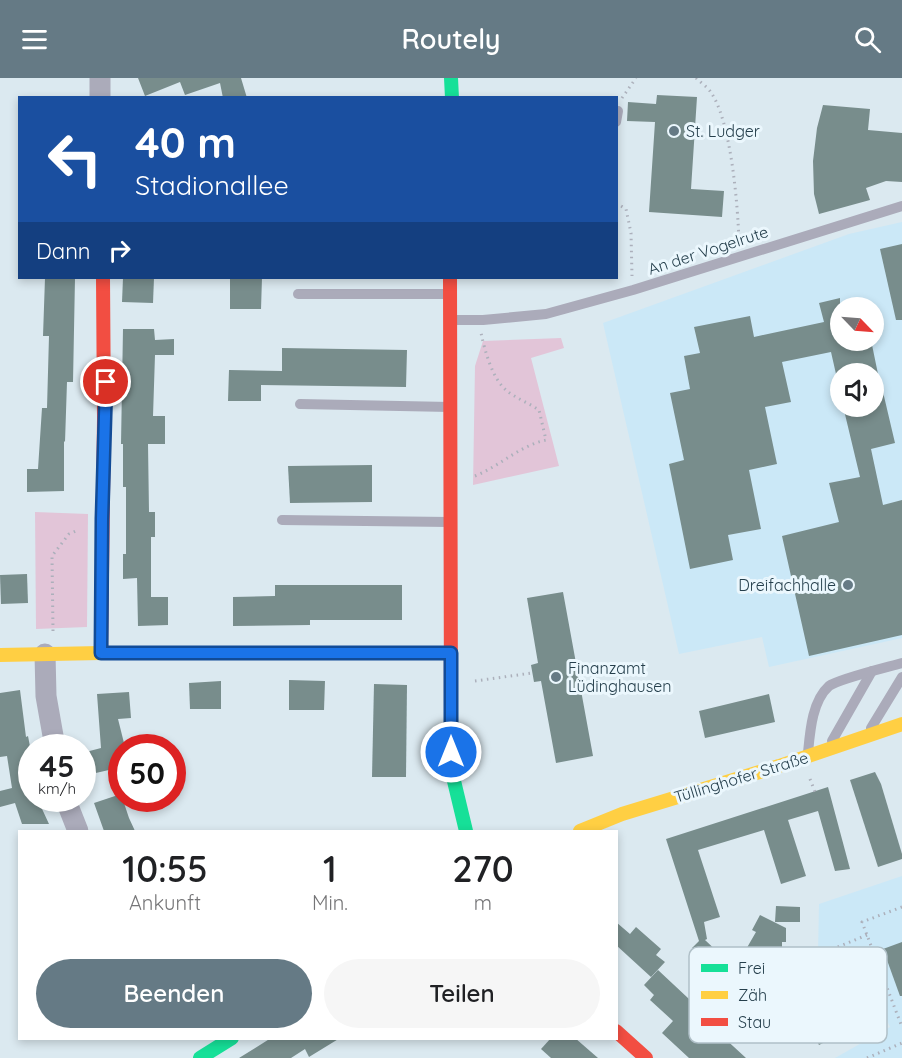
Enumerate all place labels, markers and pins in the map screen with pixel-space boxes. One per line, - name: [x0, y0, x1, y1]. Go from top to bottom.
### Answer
- place label: St. Ludger: [686, 121, 760, 141]
- marker: St. Ludger: [667, 124, 681, 138]
- pin: [80, 356, 131, 407]
- place label: Dreifachhalle: [738, 575, 836, 595]
- marker: Dreifachhalle: [841, 578, 855, 592]
- place label: Finanzamt Lüdinghausen: [568, 658, 672, 696]
- marker: Finanzamt Lüdinghausen: [549, 670, 563, 684]

